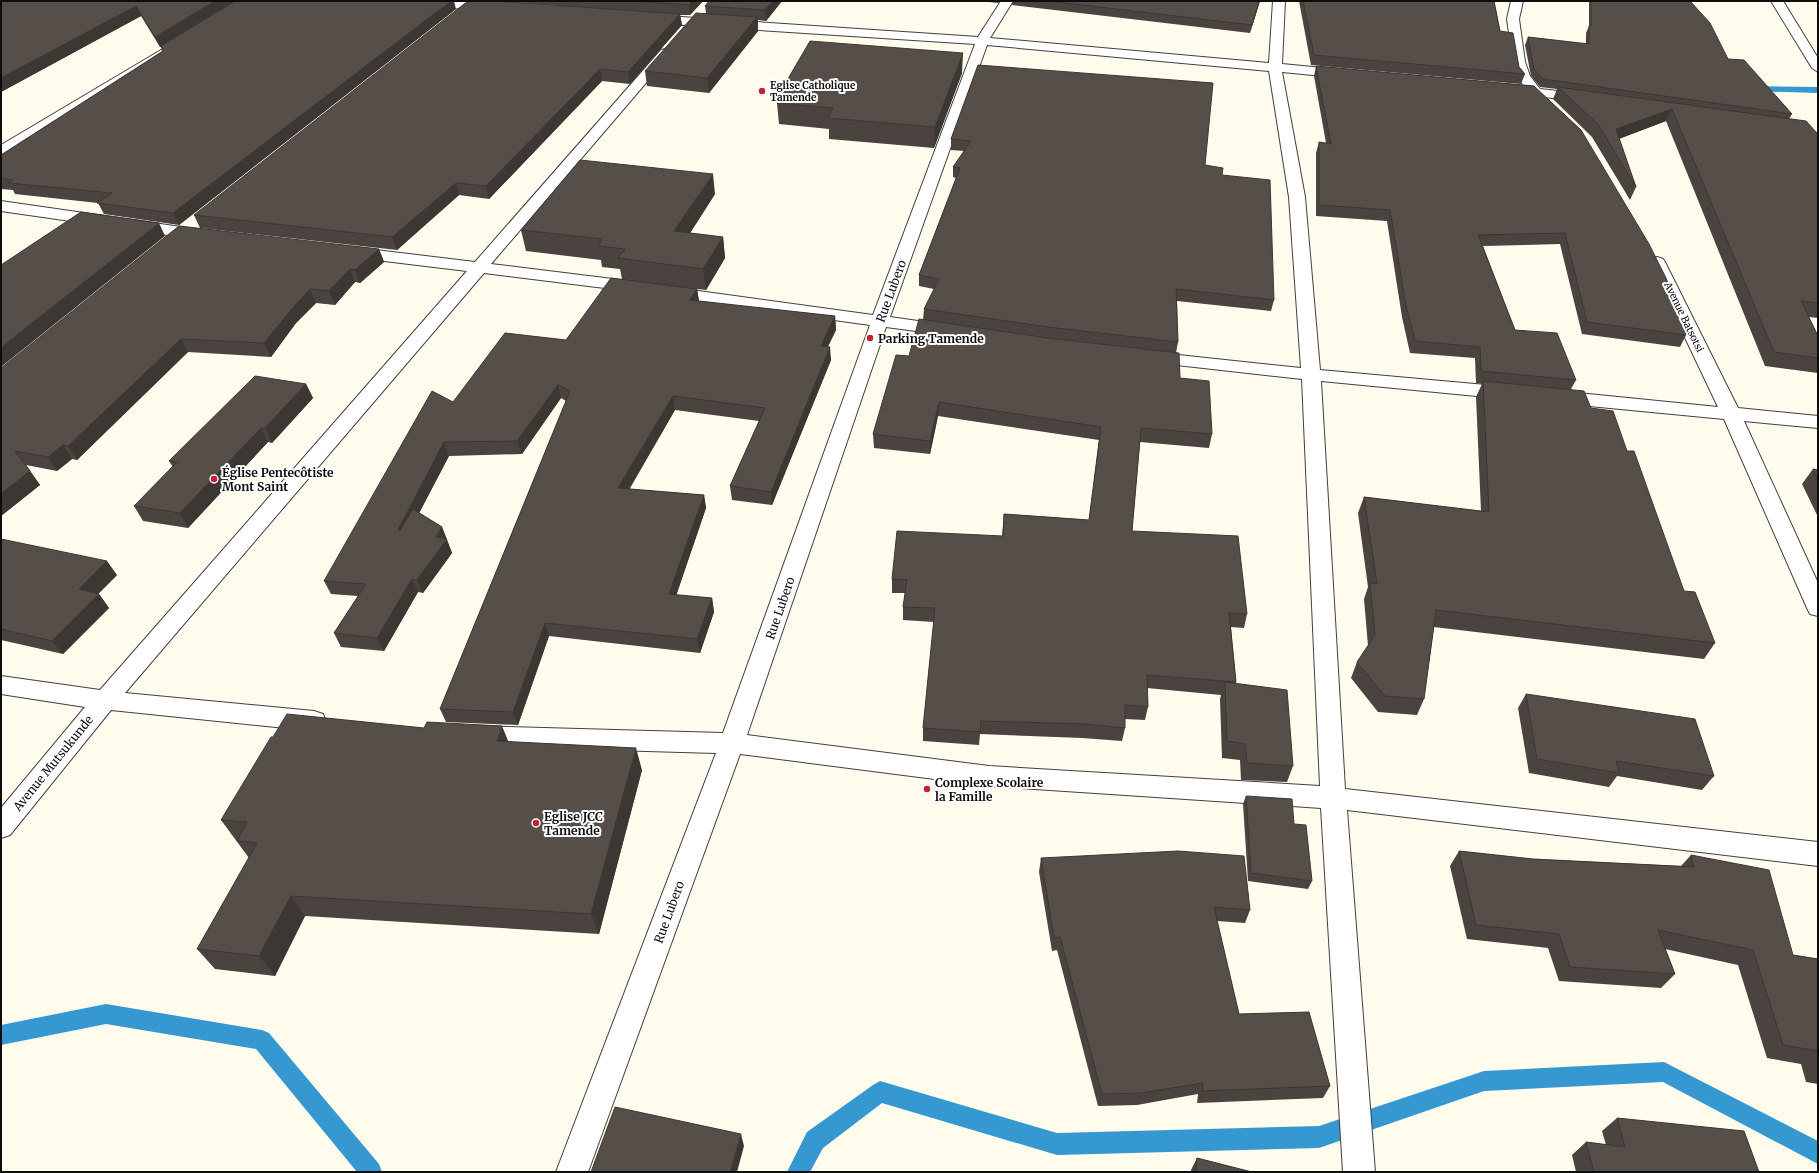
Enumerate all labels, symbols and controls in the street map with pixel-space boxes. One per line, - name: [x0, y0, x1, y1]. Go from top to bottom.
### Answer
- place label: Eglise Catholique Tamende: [770, 79, 856, 104]
- marker: Eglise Catholique Tamende: [757, 86, 767, 96]
- street label: Rue Lubero: [873, 258, 909, 324]
- street label: Avenue Batsotsi: [1661, 279, 1707, 354]
- place label: Parking Tamende: [878, 331, 984, 346]
- marker: Parking Tamende: [865, 333, 875, 343]
- place label: Église Pentecôtiste Mont Saint: [222, 464, 334, 494]
- marker: Église Pentecôtiste Mont Saint: [209, 474, 219, 484]
- street label: Rue Lubero: [762, 575, 798, 641]
- street label: Avenue Mutsukunde: [9, 712, 96, 815]
- place label: Complexe Scolaire la Famille: [935, 775, 1044, 804]
- marker: Complexe Scolaire la Famille: [922, 784, 932, 794]
- place label: Eglise JCC Tamende: [544, 809, 603, 838]
- marker: Eglise JCC Tamende: [531, 818, 541, 828]
- street label: Rue Lubero: [651, 879, 687, 945]

